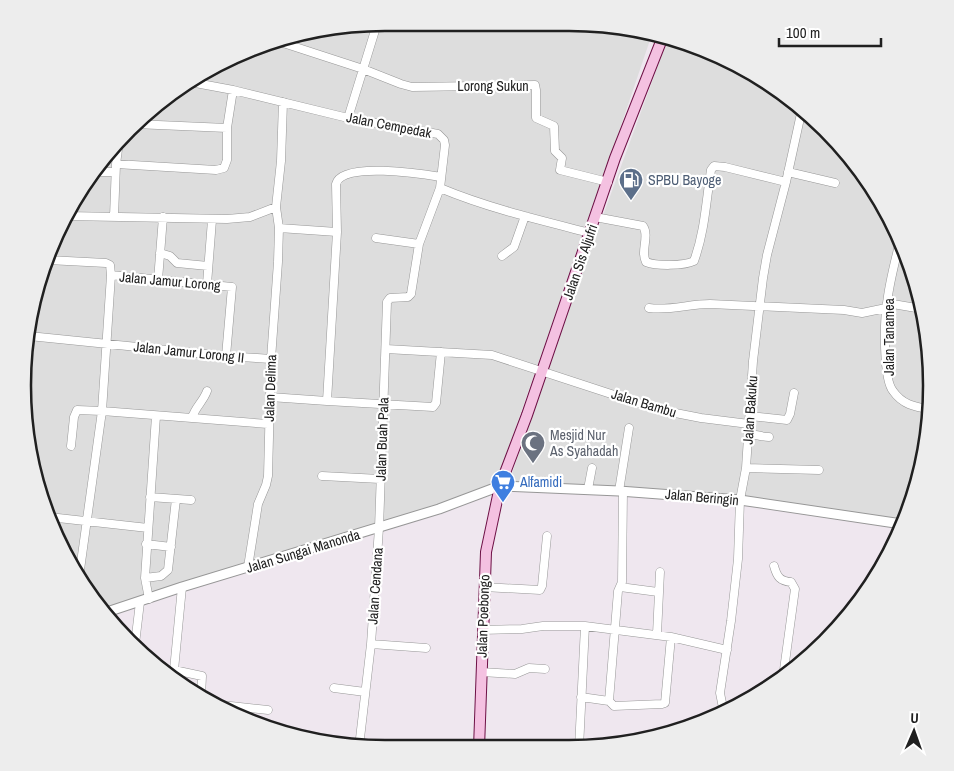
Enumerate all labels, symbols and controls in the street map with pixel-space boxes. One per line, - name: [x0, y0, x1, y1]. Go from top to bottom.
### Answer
- scale bar: [779, 15, 882, 47]
- text: 100 m: [786, 22, 820, 43]
- street label: Lorong Sukun: [457, 77, 529, 95]
- street label: Jalan Cempedak: [345, 108, 433, 142]
- fuel station icon: SPBU Bayoge: [618, 167, 644, 201]
- place label: SPBU Bayoge: [648, 171, 721, 189]
- street label: Jalan Sis Aljufri: [559, 222, 601, 302]
- street label: Jalan Jamur Lorong: [119, 268, 222, 294]
- street label: Jalan Tanamea: [880, 297, 898, 376]
- street label: Jalan Jamur Lorong II: [133, 337, 245, 367]
- street label: Jalan Delima: [260, 354, 280, 422]
- street label: Jalan Bakuku: [739, 375, 761, 445]
- street label: Jalan Bambu: [609, 385, 679, 421]
- street label: Jalan Buah Pala: [372, 396, 392, 481]
- place label: Mesjid Nur As Syahadah: [549, 426, 618, 460]
- mosque icon: Mesjid Nur As Syahadah: [520, 430, 546, 464]
- supermarket icon: Alfamidi: [490, 469, 516, 503]
- place label: Alfamidi: [519, 473, 562, 491]
- street label: Jalan Beringin: [664, 485, 740, 509]
- street label: Jalan Sungai Manonda: [244, 525, 363, 577]
- street label: Jalan Cendana: [363, 546, 387, 625]
- street label: Jalan Poebongo: [473, 574, 493, 658]
- north arrow: [889, 706, 939, 756]
- text: U: [910, 709, 919, 727]

